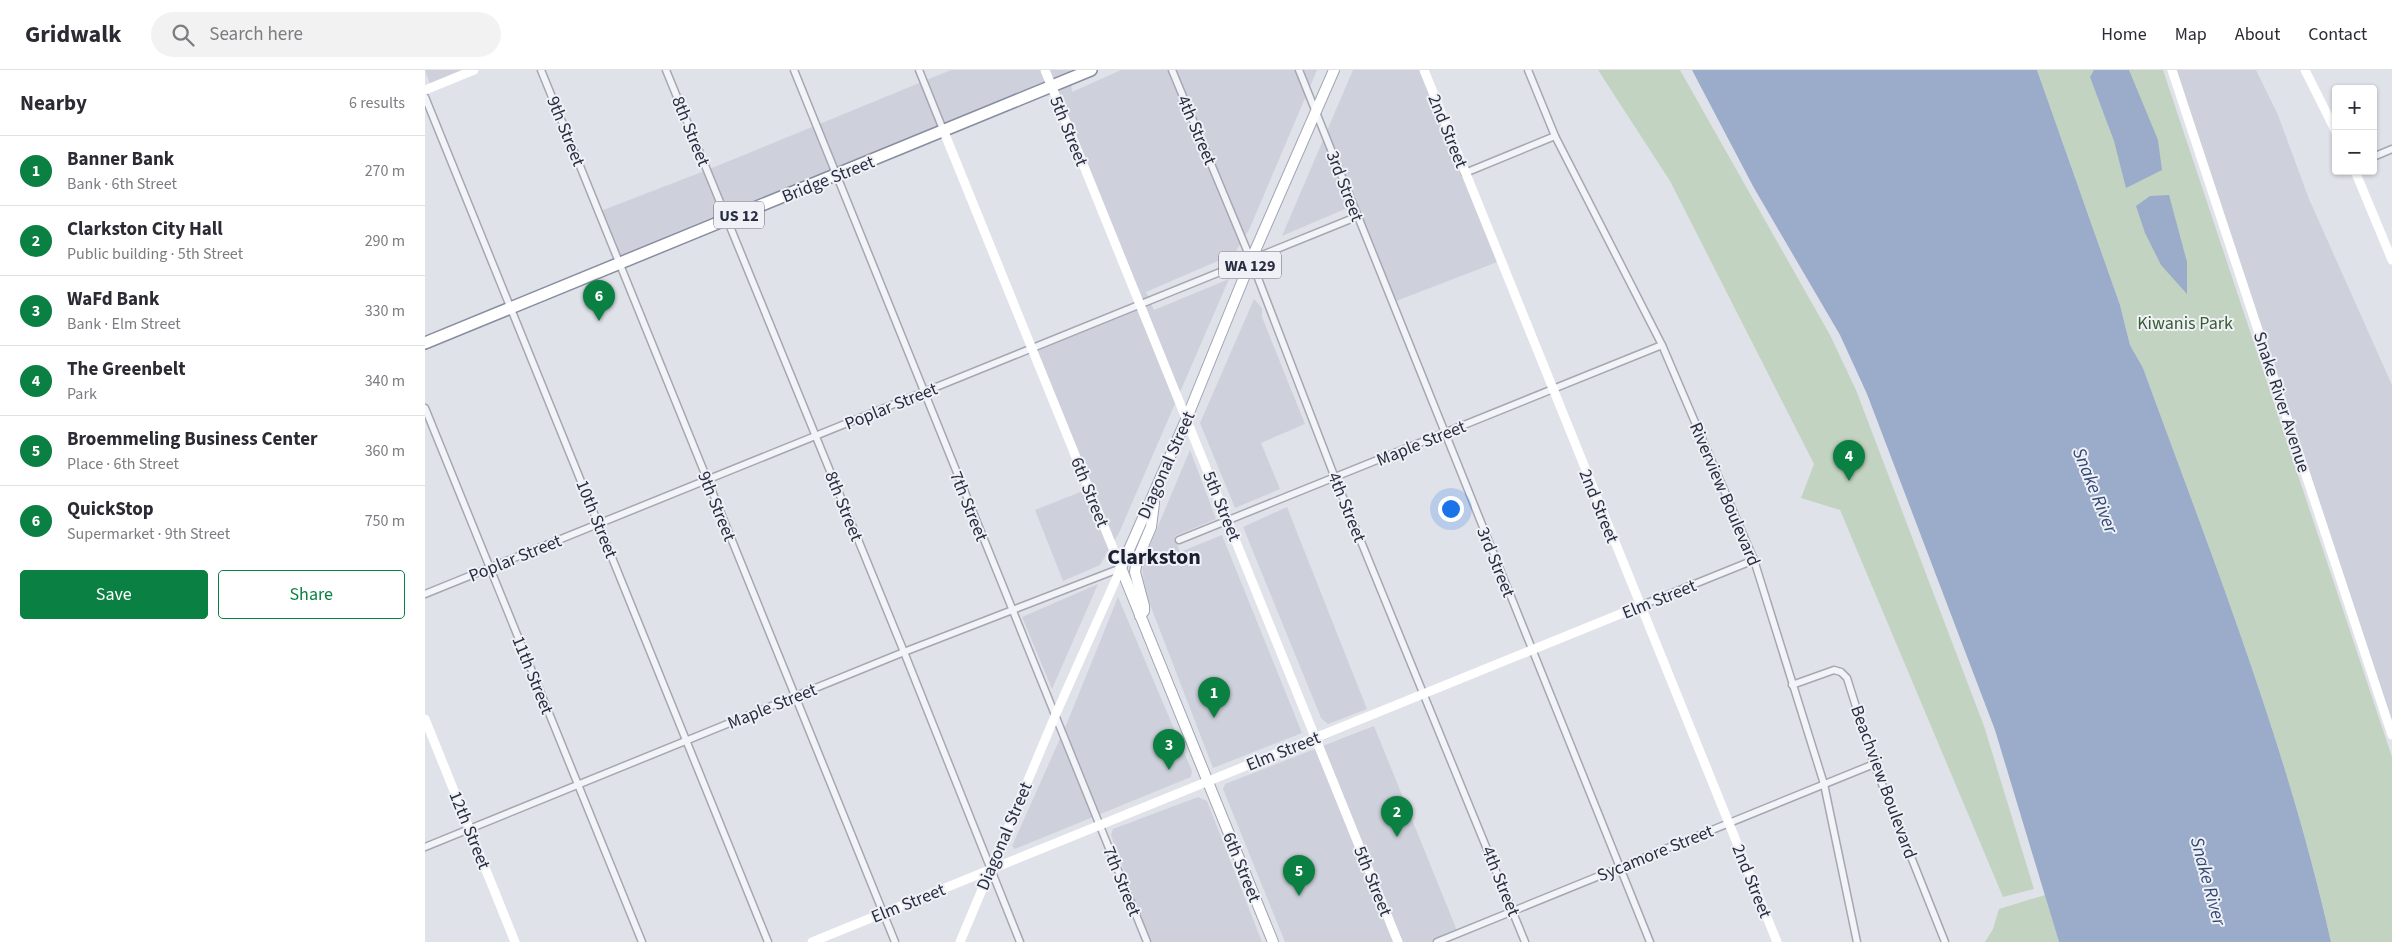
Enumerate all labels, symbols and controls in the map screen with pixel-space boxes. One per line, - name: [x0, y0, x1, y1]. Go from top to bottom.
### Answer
- search box: [151, 12, 501, 57]
- text: Gridwalk: [25, 17, 121, 52]
- icon: search: [169, 21, 197, 49]
- text: Search here: [209, 21, 303, 48]
- text: Home: [2101, 22, 2147, 47]
- text: Map: [2175, 22, 2207, 47]
- text: About: [2235, 22, 2280, 47]
- text: Contact: [2308, 22, 2367, 47]
- map controls: [2332, 85, 2377, 175]
- button: +: [2332, 85, 2377, 130]
- text: Nearby: [20, 88, 87, 118]
- street label: 4th Street: [1171, 91, 1222, 169]
- street label: 2nd Street: [1421, 91, 1474, 172]
- text: 6 results: [349, 92, 405, 114]
- street label: 9th Street: [540, 92, 591, 170]
- street label: 8th Street: [665, 92, 716, 170]
- street label: 5th Street: [1043, 92, 1094, 170]
- button: −: [2332, 130, 2377, 175]
- text: Banner Bank: [67, 146, 174, 173]
- street label: 3rd Street: [1320, 147, 1369, 225]
- street label: Bridge Street: [778, 150, 878, 209]
- text: 1: [32, 160, 40, 182]
- text: 270 m: [365, 160, 405, 182]
- text: Bank · 6th Street: [67, 173, 177, 195]
- road number: US 12: [714, 202, 764, 228]
- text: Clarkston City Hall: [67, 216, 223, 243]
- text: 2: [32, 230, 40, 252]
- text: 290 m: [365, 230, 405, 252]
- text: Public building · 5th Street: [67, 243, 243, 265]
- road number: WA 129: [1219, 252, 1281, 278]
- pin: 6: [583, 280, 615, 321]
- text: WaFd Bank: [67, 286, 159, 313]
- text: 3: [32, 300, 40, 322]
- text: 330 m: [365, 300, 405, 322]
- park label: Kiwanis Park: [2137, 311, 2233, 336]
- text: Bank · Elm Street: [67, 313, 181, 335]
- street label: Snake River Avenue: [2247, 328, 2316, 476]
- text: The Greenbelt: [67, 356, 186, 383]
- text: 4: [32, 370, 40, 392]
- text: 340 m: [365, 370, 405, 392]
- street label: Poplar Street: [841, 376, 941, 436]
- text: Park: [67, 383, 97, 405]
- street label: Diagonal Street: [1132, 407, 1201, 523]
- street label: Maple Street: [1373, 414, 1470, 473]
- street label: Riverview Boulevard: [1683, 418, 1766, 570]
- text: Broemmeling Business Center: [67, 426, 318, 453]
- text: 5: [32, 440, 40, 462]
- text: 360 m: [365, 440, 405, 462]
- pin: 4: [1833, 440, 1865, 481]
- water label: Snake River: [2065, 444, 2125, 539]
- text: Place · 6th Street: [67, 453, 179, 475]
- street label: 6th Street: [1064, 453, 1115, 531]
- street label: 2nd Street: [1572, 466, 1625, 547]
- street label: 9th Street: [691, 467, 742, 545]
- street label: 8th Street: [818, 467, 869, 545]
- street label: 7th Street: [943, 467, 994, 545]
- street label: 5th Street: [1196, 467, 1247, 545]
- street label: 4th Street: [1321, 468, 1372, 546]
- street label: 10th Street: [569, 476, 624, 562]
- text: QuickStop: [67, 496, 154, 523]
- your location: [1438, 496, 1464, 522]
- text: 6: [32, 510, 40, 532]
- text: 750 m: [365, 510, 405, 532]
- text: Supermarket · 9th Street: [67, 523, 230, 545]
- street label: 3rd Street: [1470, 523, 1521, 601]
- street label: Poplar Street: [465, 528, 565, 588]
- district label: Clarkston: [1107, 541, 1201, 573]
- button: Save: [20, 570, 208, 619]
- button: Share: [218, 570, 405, 619]
- street label: Elm Street: [1618, 573, 1700, 626]
- street label: 11th Street: [505, 632, 560, 718]
- street label: Maple Street: [724, 677, 821, 736]
- pin: 1: [1198, 677, 1230, 718]
- street label: Beachview Boulevard: [1844, 702, 1923, 862]
- street label: Elm Street: [1242, 725, 1324, 778]
- pin: 3: [1153, 729, 1185, 770]
- street label: Diagonal Street: [970, 778, 1039, 894]
- street label: 12th Street: [442, 787, 497, 873]
- pin: 2: [1381, 796, 1413, 837]
- street label: Sycamore Street: [1593, 819, 1717, 888]
- street label: 6th Street: [1216, 828, 1267, 906]
- water label: Snake River: [2183, 834, 2233, 930]
- street label: 2nd Street: [1725, 841, 1778, 922]
- street label: 7th Street: [1096, 842, 1147, 920]
- street label: 5th Street: [1347, 842, 1398, 920]
- street label: 4th Street: [1475, 842, 1526, 920]
- pin: 5: [1283, 855, 1315, 896]
- street label: Elm Street: [867, 877, 949, 930]

